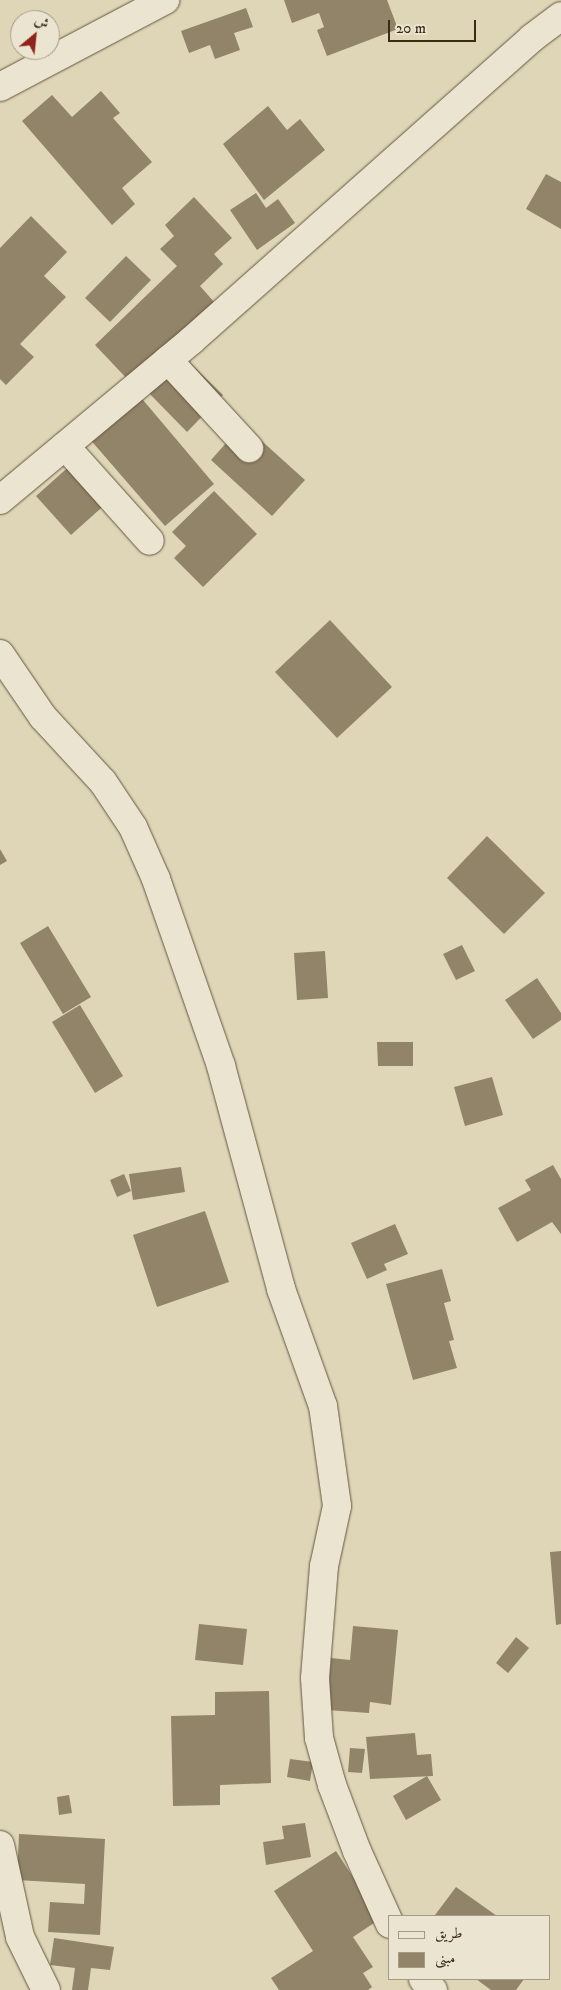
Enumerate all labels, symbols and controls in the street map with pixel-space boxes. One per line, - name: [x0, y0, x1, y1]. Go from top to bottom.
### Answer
- north arrow: [10, 10, 60, 60]
- scale bar: [391, 10, 478, 42]
- text: ش: [31, 11, 52, 34]
- text: 20 m: [396, 19, 426, 38]
- legend: [388, 1915, 551, 1980]
- text: طريق: [435, 1924, 462, 1943]
- text: مبنى: [435, 1949, 455, 1968]

